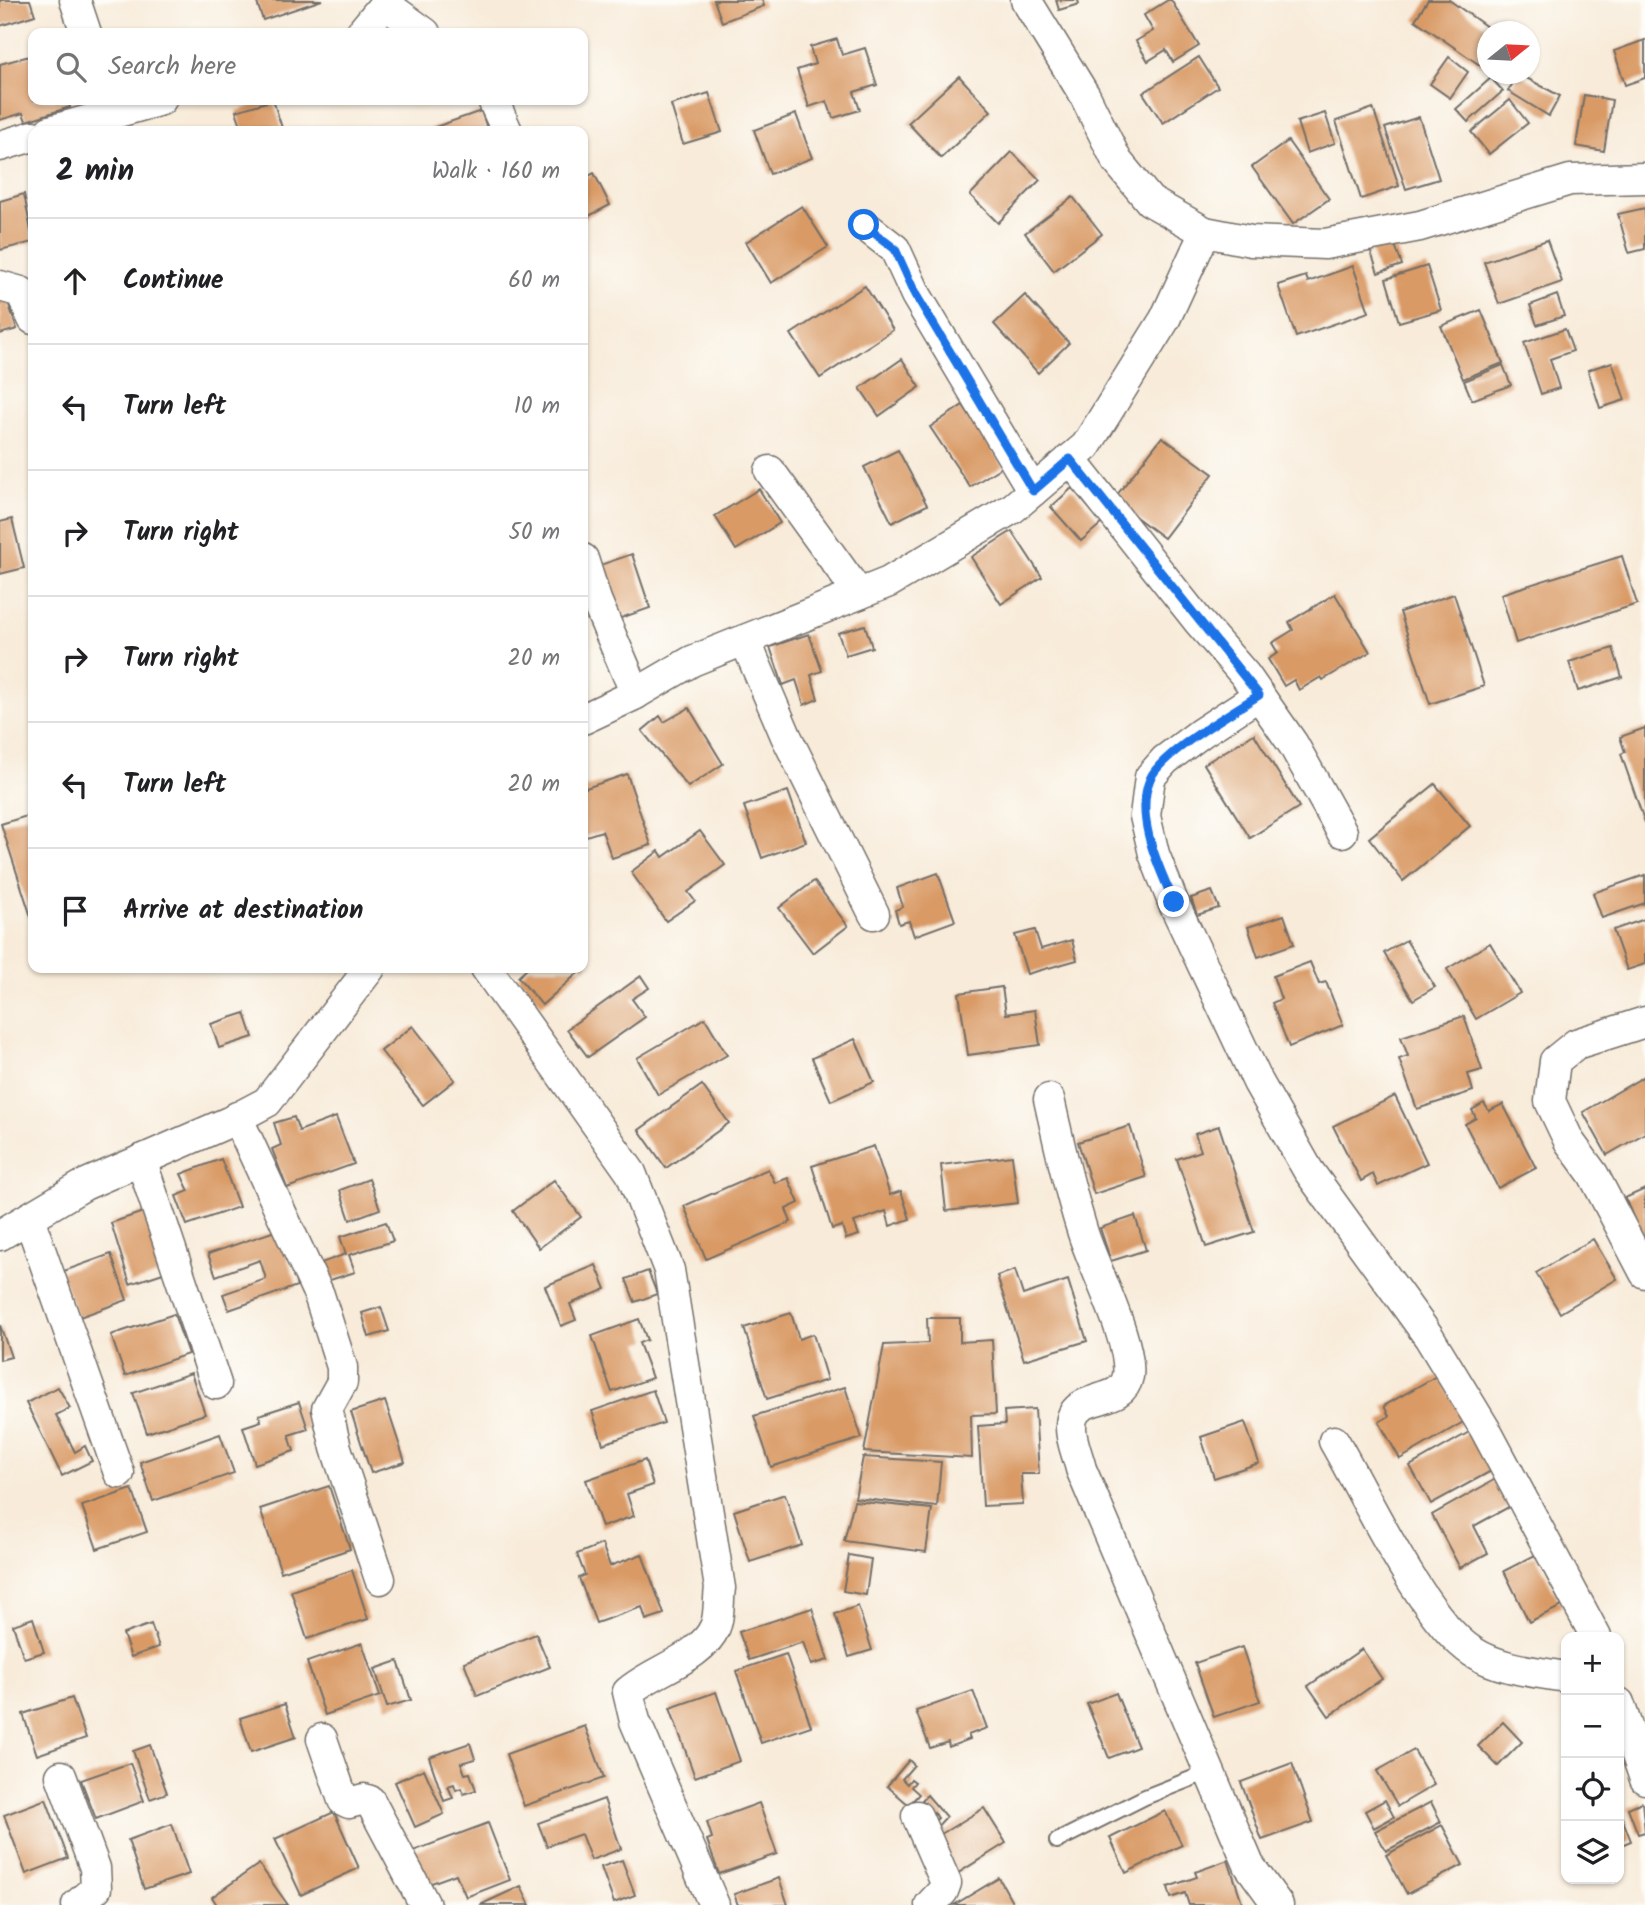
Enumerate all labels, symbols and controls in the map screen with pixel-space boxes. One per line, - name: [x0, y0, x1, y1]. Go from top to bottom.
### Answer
- north arrow: [1477, 21, 1540, 84]
- search box: [28, 28, 588, 105]
- text: Search here: [108, 46, 236, 88]
- icon: search: [52, 48, 90, 86]
- text: 2 min: [56, 148, 134, 196]
- text: Walk · 160 m: [432, 154, 560, 190]
- route start: [848, 209, 879, 240]
- text: Continue: [123, 260, 224, 302]
- icon: ahead: [56, 262, 94, 300]
- text: 60 m: [508, 263, 560, 299]
- text: Turn left: [123, 386, 226, 428]
- icon: left: [56, 388, 94, 426]
- text: 10 m: [514, 389, 560, 425]
- text: Turn right: [123, 512, 239, 554]
- icon: right: [56, 514, 94, 552]
- text: 50 m: [509, 515, 560, 551]
- text: Turn right: [123, 638, 239, 680]
- icon: right: [56, 640, 94, 678]
- text: 20 m: [508, 641, 560, 677]
- text: Turn left: [123, 764, 226, 806]
- icon: left: [56, 766, 94, 804]
- text: 20 m: [508, 767, 560, 803]
- route end: [1158, 886, 1189, 917]
- text: Arrive at destination: [123, 890, 363, 932]
- icon: arrive: [56, 892, 94, 930]
- map controls: [1561, 1632, 1624, 1884]
- button: +: [1561, 1632, 1624, 1695]
- button: −: [1561, 1695, 1624, 1758]
- button: locate: [1561, 1758, 1624, 1821]
- button: layers: [1561, 1821, 1624, 1884]

